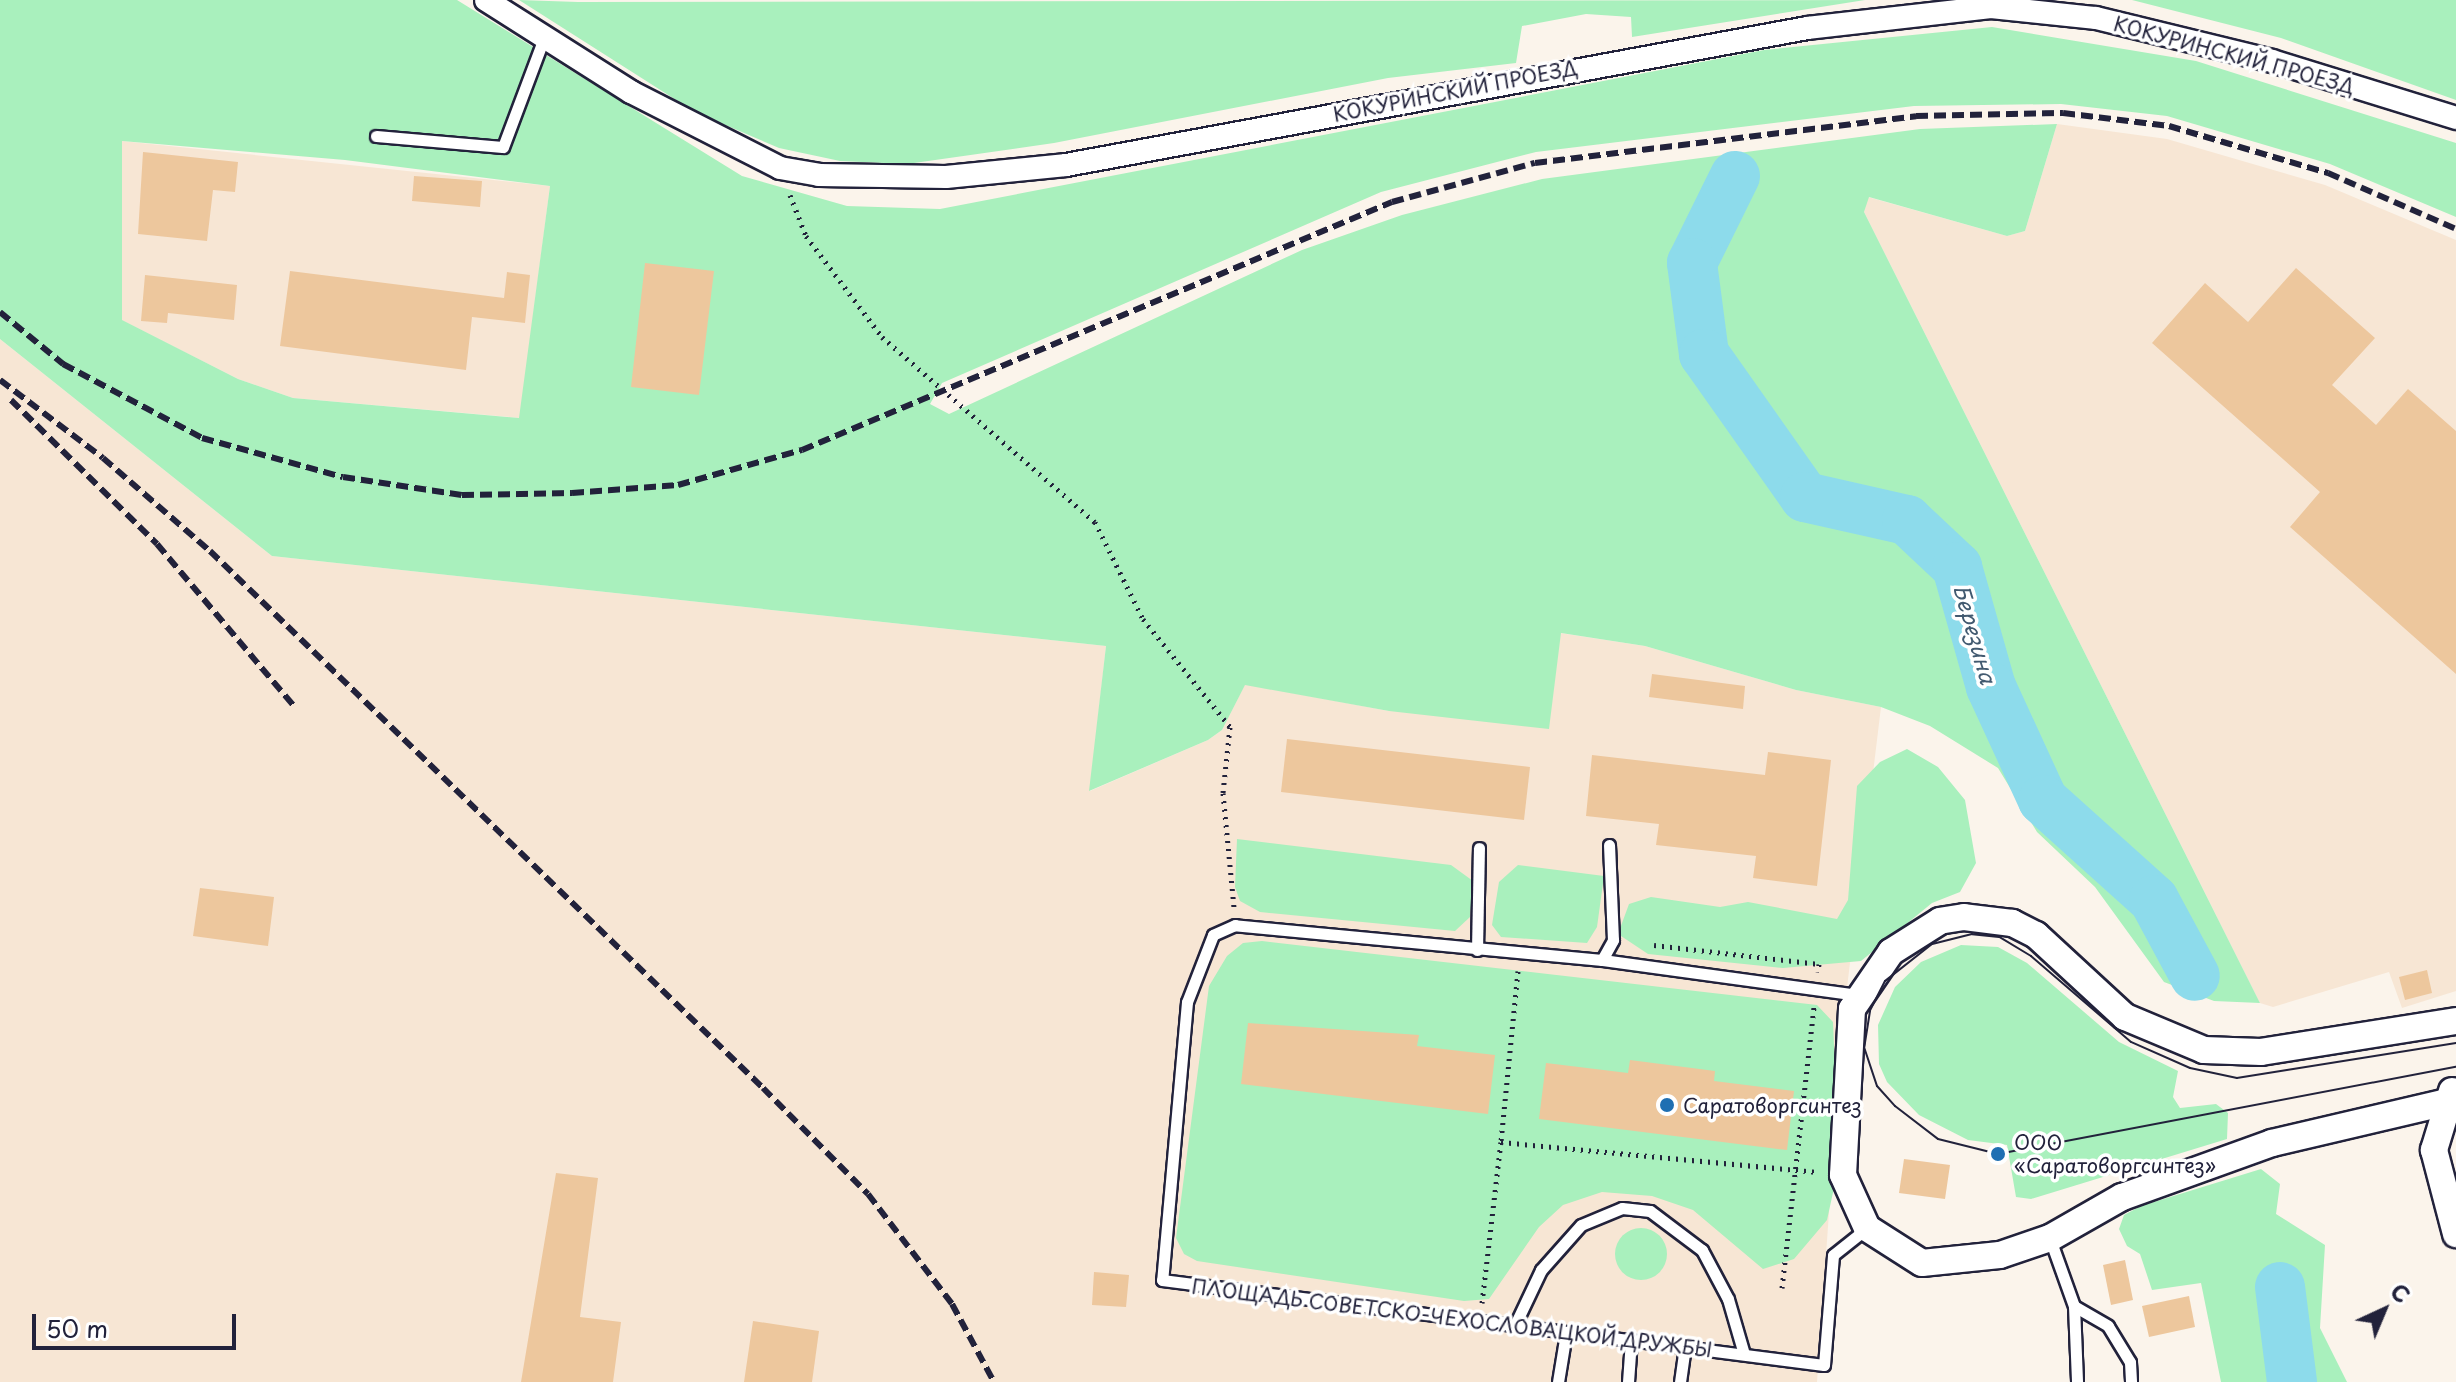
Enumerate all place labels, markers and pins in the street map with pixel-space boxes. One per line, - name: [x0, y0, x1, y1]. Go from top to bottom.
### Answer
- place label: Саратоворгсинтез: [1683, 1093, 1862, 1117]
- marker: Саратоворгсинтез: [1658, 1096, 1676, 1114]
- place label: ООО «Саратоворгсинтез»: [2014, 1130, 2216, 1177]
- marker: ООО «Саратоворгсинтез»: [1989, 1145, 2007, 1163]

